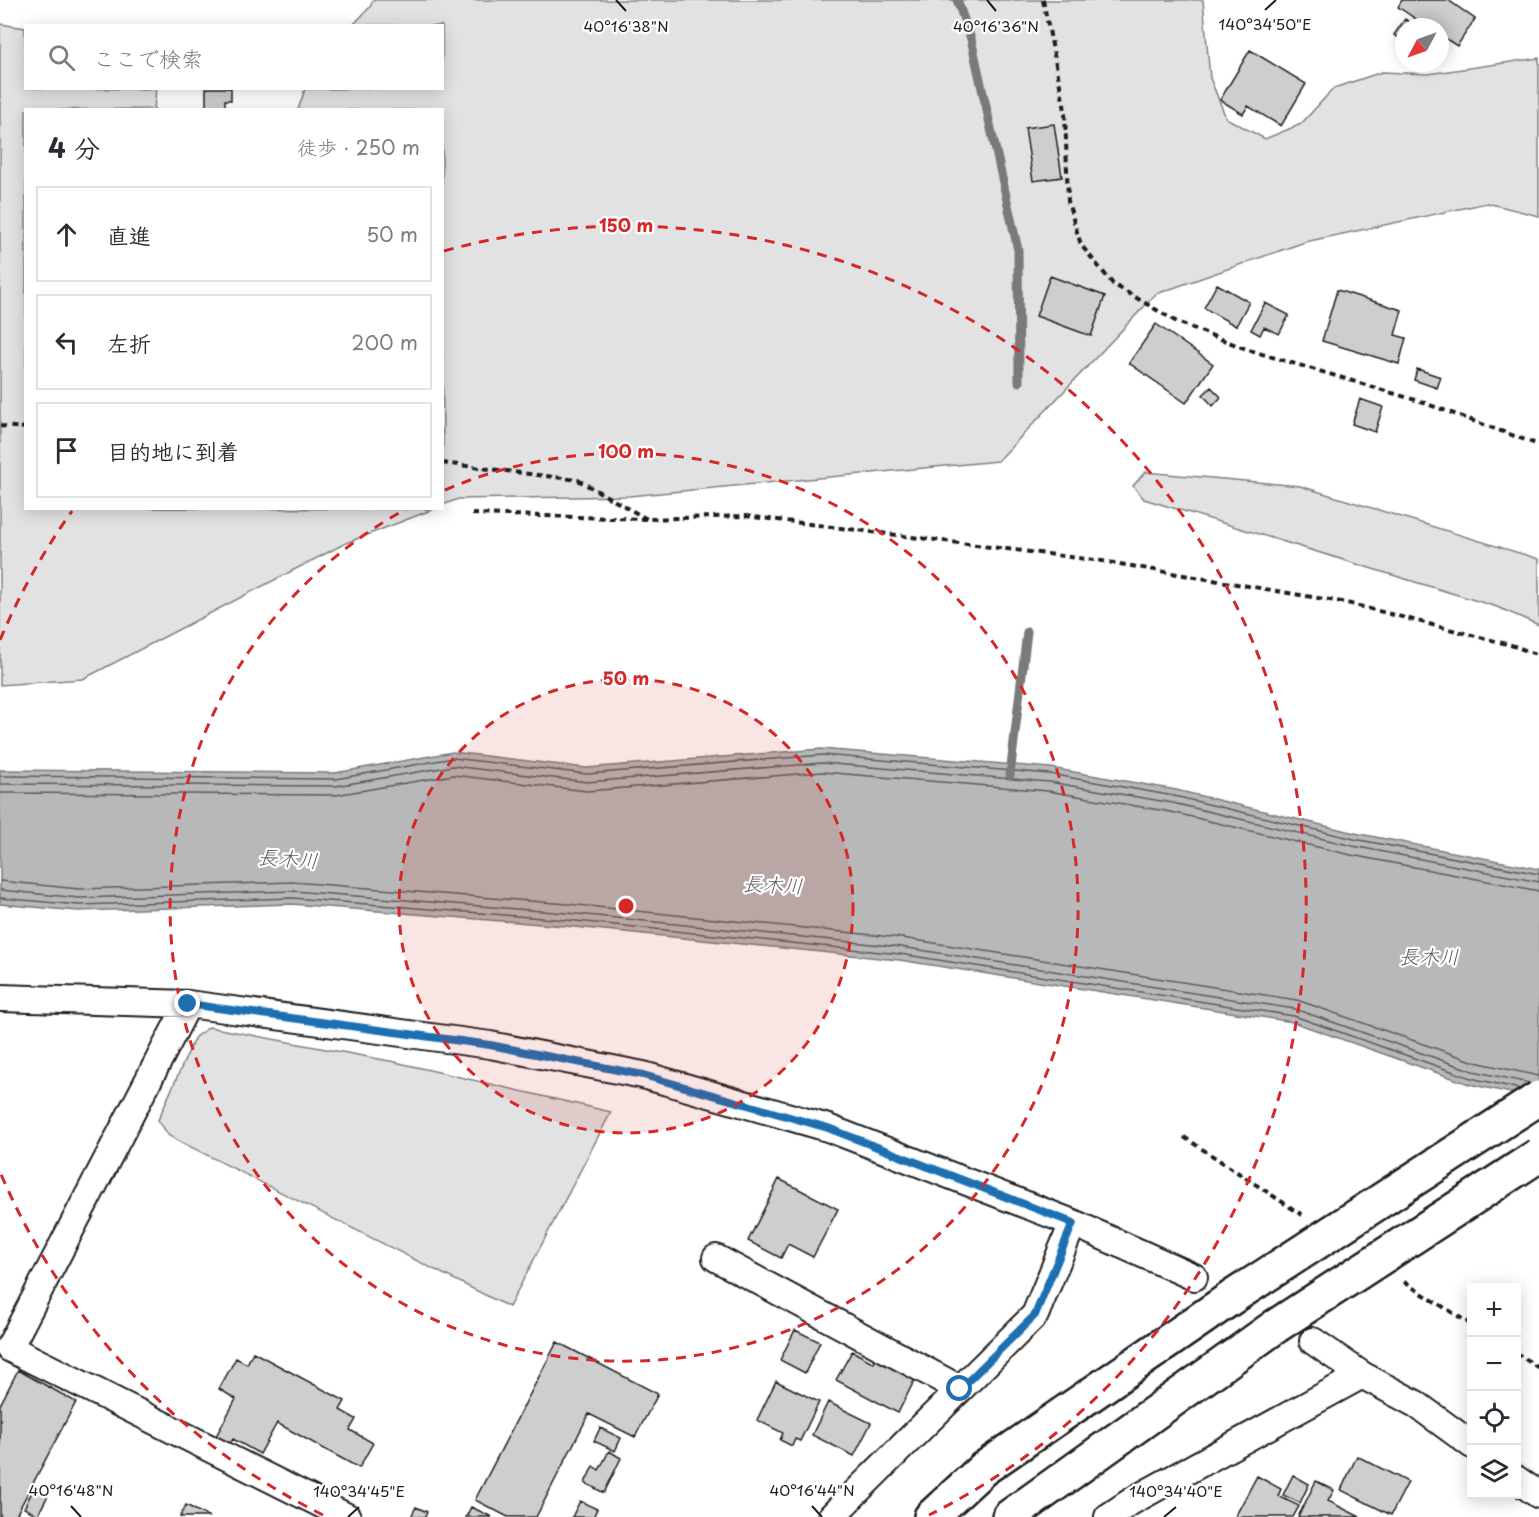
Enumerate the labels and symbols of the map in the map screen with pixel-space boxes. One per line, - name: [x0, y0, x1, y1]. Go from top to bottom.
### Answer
- text: 140°34'50"E: [1219, 12, 1311, 35]
- text: 40°16'38"N: [583, 14, 669, 37]
- text: 40°16'36"N: [953, 14, 1039, 37]
- north arrow: [1395, 18, 1449, 72]
- text: 150 m: [599, 211, 653, 238]
- text: 100 m: [598, 437, 654, 464]
- text: 50 m: [603, 664, 649, 691]
- water label: 長木川: [257, 841, 319, 875]
- water label: 長木川: [742, 867, 804, 901]
- centre of rings: [616, 896, 636, 916]
- water label: 長木川: [1399, 941, 1459, 971]
- route end: [174, 990, 200, 1016]
- route start: [946, 1375, 972, 1401]
- text: 40°16'48"N: [29, 1478, 113, 1501]
- text: 40°16'44"N: [769, 1478, 855, 1501]
- text: 140°34'45"E: [313, 1479, 405, 1502]
- text: 140°34'40"E: [1129, 1479, 1223, 1502]

